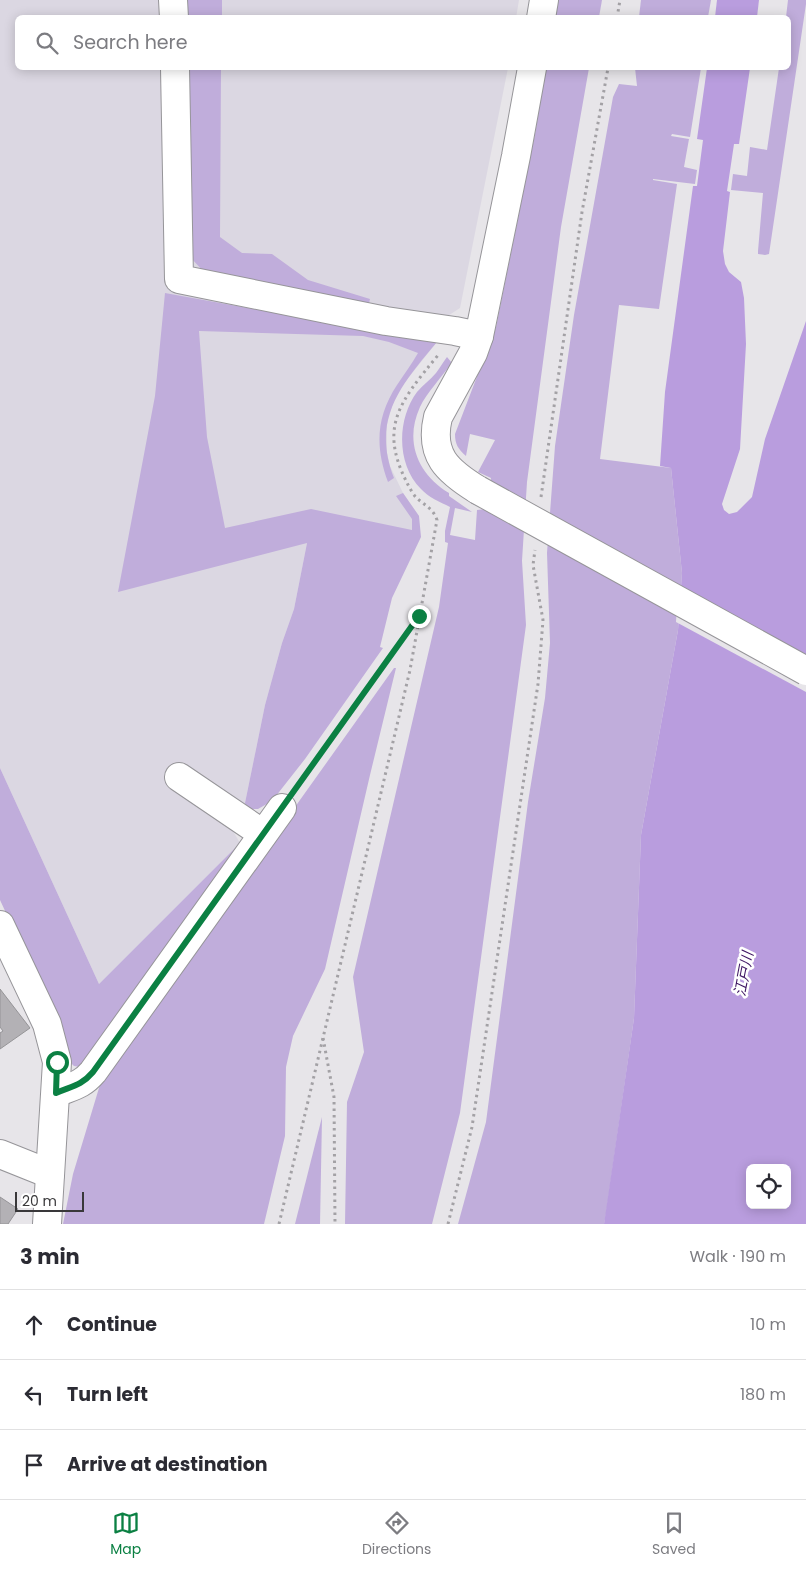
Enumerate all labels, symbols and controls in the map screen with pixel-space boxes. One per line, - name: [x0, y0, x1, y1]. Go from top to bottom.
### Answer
- search box: [15, 15, 791, 70]
- icon: search: [33, 29, 61, 57]
- text: Search here: [73, 29, 187, 56]
- route end: [408, 605, 431, 628]
- water label: 江戸川: [729, 948, 758, 998]
- route start: [46, 1051, 69, 1074]
- map controls: [746, 1164, 791, 1209]
- button: locate: [746, 1164, 791, 1209]
- scale bar: [15, 1189, 84, 1212]
- text: 20 m: [22, 1191, 57, 1211]
- text: 3 min: [20, 1242, 80, 1271]
- text: Walk · 190 m: [689, 1245, 786, 1268]
- icon: ahead: [20, 1311, 48, 1339]
- text: Continue: [67, 1311, 157, 1338]
- text: 10 m: [750, 1313, 786, 1336]
- icon: left: [20, 1381, 48, 1409]
- text: Turn left: [67, 1381, 148, 1408]
- text: 180 m: [740, 1383, 786, 1406]
- icon: arrive: [20, 1451, 48, 1479]
- text: Arrive at destination: [67, 1451, 268, 1478]
- tab: Map: [110, 1509, 141, 1560]
- tab: Directions: [362, 1509, 431, 1560]
- tab: Saved: [652, 1509, 696, 1560]

